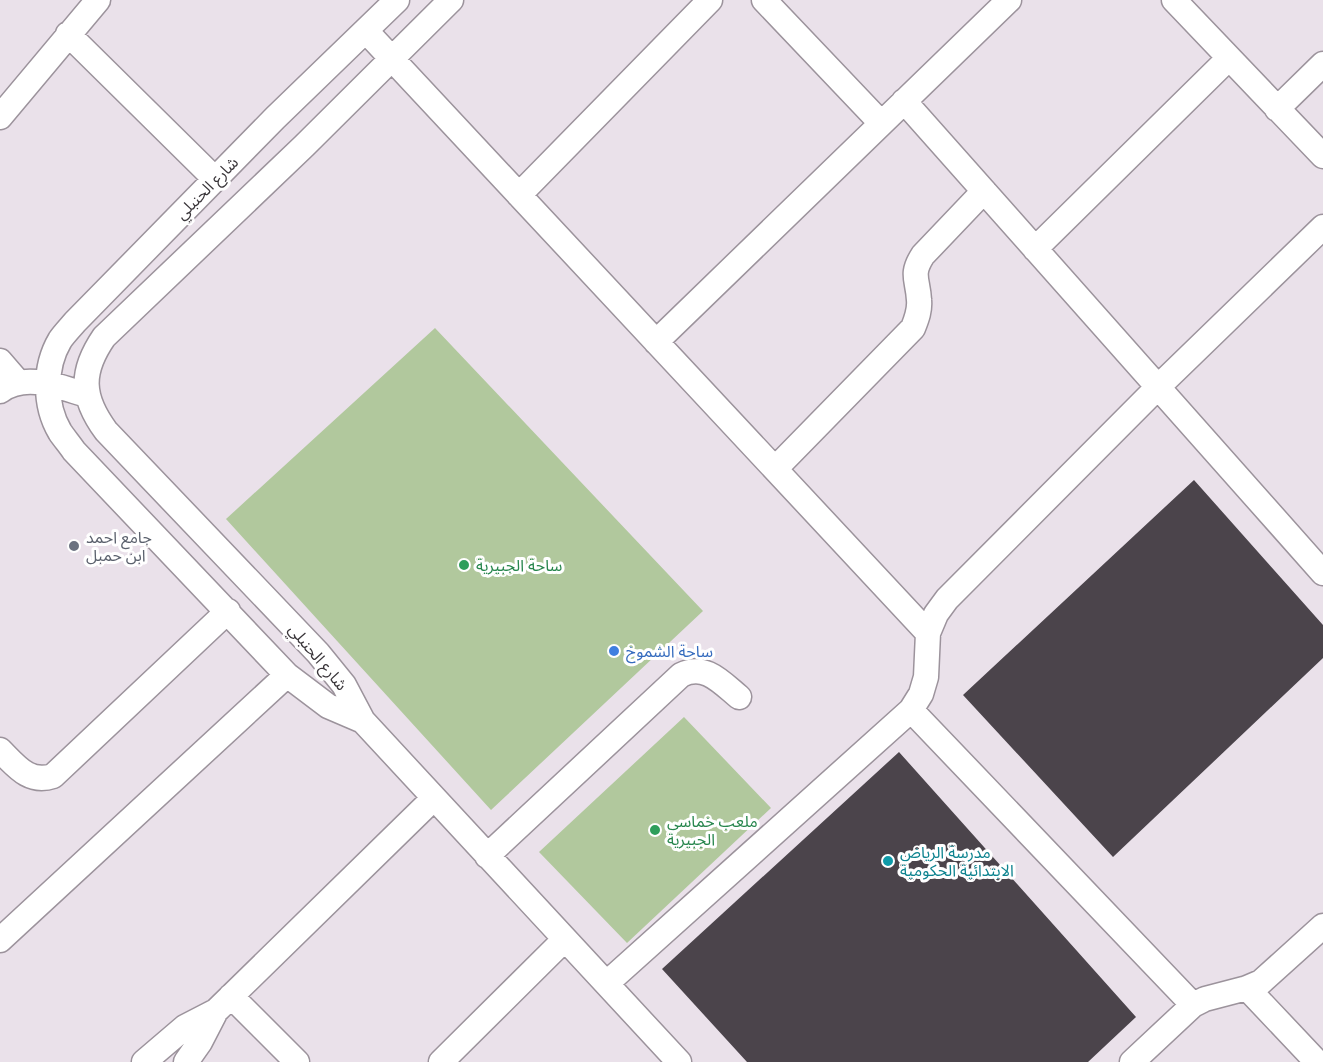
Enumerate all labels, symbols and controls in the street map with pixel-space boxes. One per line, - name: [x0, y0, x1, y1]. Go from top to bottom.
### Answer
- street label: شارع الحنبلي: [172, 153, 244, 225]
- place label: جامع احمد ابن حمبل: [86, 528, 152, 565]
- marker: جامع احمد ابن حمبل: [67, 539, 81, 553]
- place label: ساحة الجبيرية: [476, 556, 562, 575]
- marker: ساحة الجبيرية: [457, 558, 471, 572]
- street label: شارع الحنبلي: [282, 620, 351, 696]
- place label: ساحة الشموخ: [626, 642, 713, 664]
- marker: ساحة الشموخ: [607, 644, 621, 658]
- place label: ملعب خماسي الجبيرية: [667, 812, 758, 849]
- marker: ملعب خماسي الجبيرية: [648, 823, 662, 837]
- place label: مدرسة الرياض الابتدائية الحكومية: [900, 843, 1014, 880]
- marker: مدرسة الرياض الابتدائية الحكومية: [881, 854, 895, 868]

